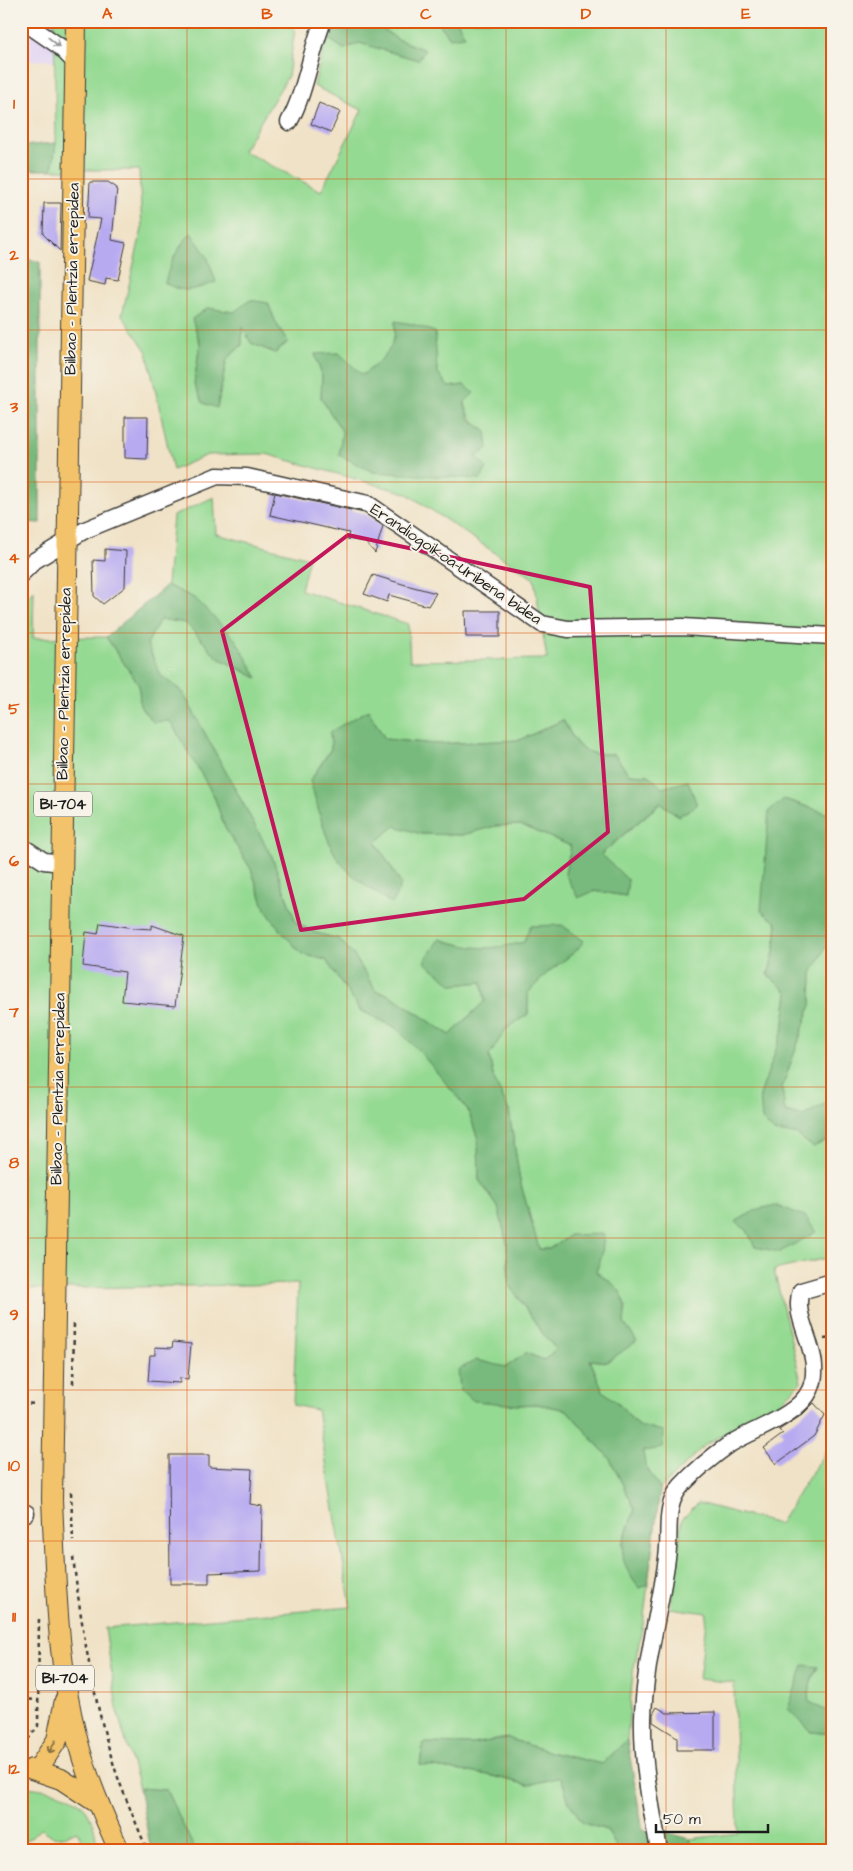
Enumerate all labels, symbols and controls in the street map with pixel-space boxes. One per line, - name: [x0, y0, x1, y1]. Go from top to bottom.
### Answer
- text: A: [102, 3, 113, 25]
- text: B: [261, 3, 273, 25]
- text: C: [420, 3, 432, 25]
- text: D: [581, 3, 592, 25]
- text: E: [741, 3, 751, 25]
- one-way arrow: [47, 36, 60, 47]
- text: 1: [13, 93, 16, 115]
- street label: Bilbao - Plentzia errepidea: [59, 183, 85, 375]
- text: 2: [8, 244, 19, 266]
- text: 3: [9, 396, 19, 418]
- street label: Erandiogoikoa-Uribena bidea: [365, 498, 546, 631]
- text: 4: [9, 547, 20, 569]
- street label: Bilbao - Plentzia errepidea: [51, 588, 77, 780]
- text: 5: [8, 698, 20, 720]
- road number: BI-704: [34, 792, 92, 816]
- text: 6: [9, 850, 19, 872]
- street label: Bilbao - Plentzia errepidea: [45, 993, 71, 1185]
- text: 7: [8, 1001, 19, 1023]
- text: 8: [9, 1152, 20, 1174]
- text: 9: [9, 1304, 19, 1326]
- text: 10: [8, 1455, 20, 1477]
- text: 11: [12, 1606, 17, 1628]
- road number: BI-704: [36, 1666, 94, 1690]
- one-way arrow: [47, 1739, 57, 1754]
- text: 12: [8, 1758, 20, 1780]
- scale bar: [656, 1801, 768, 1833]
- text: 50 m: [663, 1809, 701, 1830]

